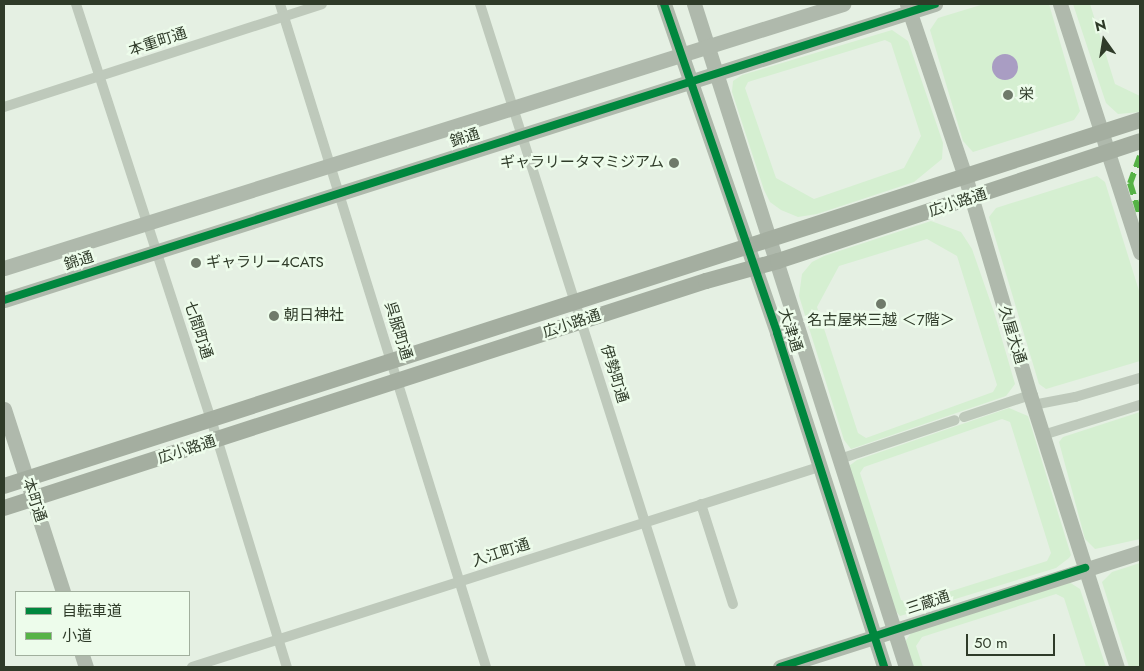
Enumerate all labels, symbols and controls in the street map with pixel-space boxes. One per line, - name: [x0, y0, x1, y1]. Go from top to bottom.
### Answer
- text: N: [1093, 14, 1108, 36]
- north arrow: [1079, 15, 1129, 65]
- street label: 本重町通: [127, 24, 189, 60]
- place label: 栄: [1019, 86, 1034, 104]
- marker: 栄: [1001, 88, 1015, 102]
- street label: 錦通: [448, 125, 482, 151]
- place label: ギャラリータマミジアム: [499, 154, 664, 172]
- marker: ギャラリータマミジアム: [668, 157, 680, 169]
- street label: 広小路通: [927, 185, 989, 221]
- street label: 錦通: [62, 248, 96, 274]
- place label: ギャラリー4CATS: [206, 254, 324, 272]
- marker: ギャラリー4CATS: [190, 257, 202, 269]
- marker: 名古屋栄三越 ＜7階＞: [875, 298, 887, 310]
- street label: 七間町通: [180, 299, 216, 361]
- street label: 呉服町通: [381, 300, 415, 362]
- street label: 久屋大通: [995, 304, 1029, 366]
- street label: 広小路通: [541, 306, 603, 342]
- street label: 大津通: [774, 306, 806, 354]
- place label: 朝日神社: [284, 307, 344, 325]
- marker: 朝日神社: [268, 310, 280, 322]
- place label: 名古屋栄三越 ＜7階＞: [807, 312, 955, 330]
- street label: 伊勢町通: [597, 343, 631, 405]
- street label: 広小路通: [156, 432, 218, 468]
- street label: 本町通: [18, 476, 50, 524]
- street label: 入江町通: [470, 535, 532, 571]
- street label: 三蔵通: [904, 587, 952, 619]
- legend: [15, 591, 190, 656]
- text: 自転車道: [62, 600, 122, 622]
- scale bar: [969, 624, 1058, 656]
- text: 小道: [62, 625, 92, 647]
- text: 50 m: [974, 632, 1008, 654]

